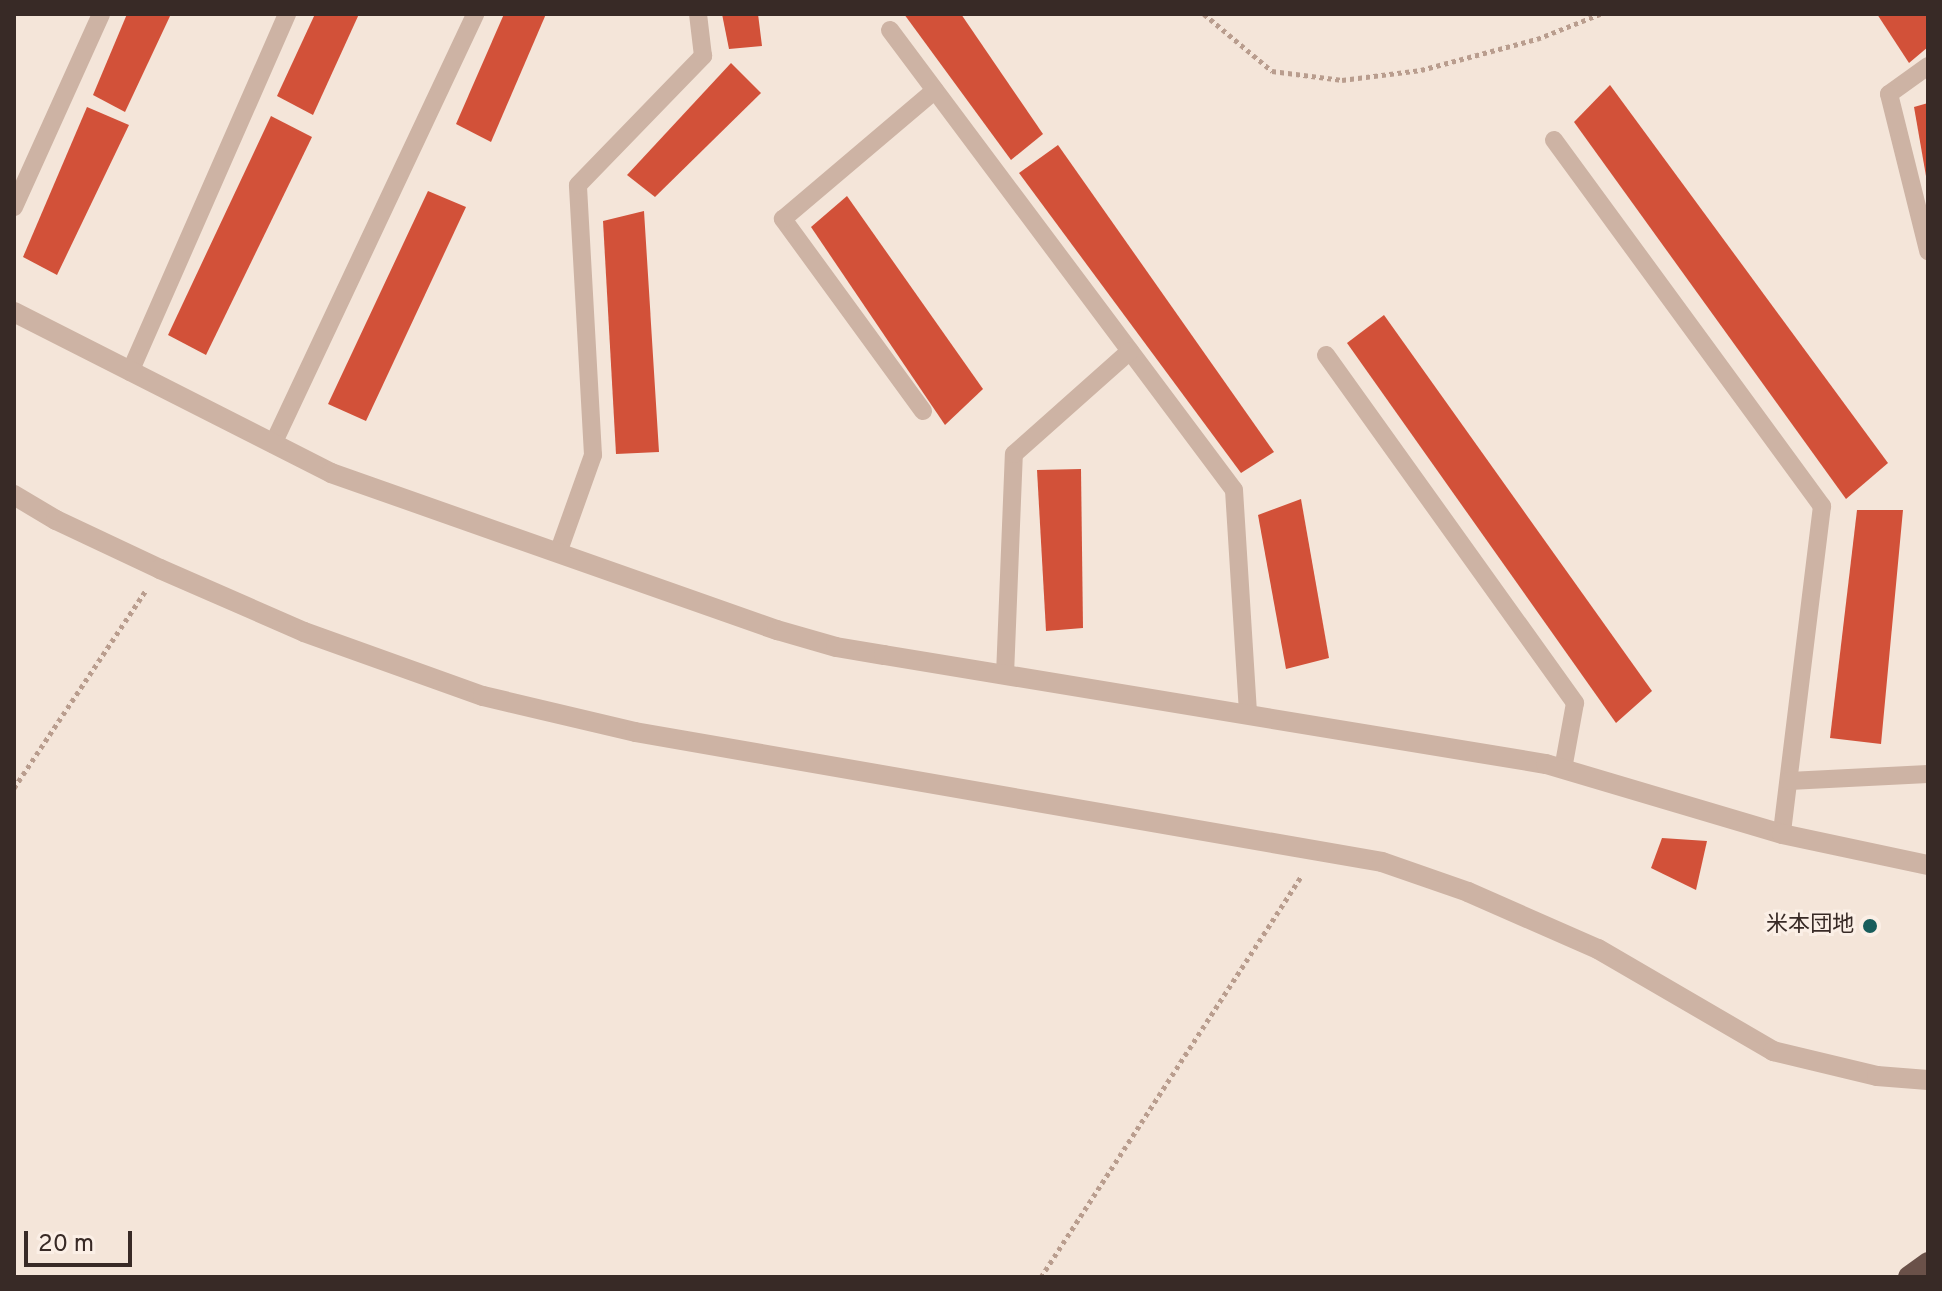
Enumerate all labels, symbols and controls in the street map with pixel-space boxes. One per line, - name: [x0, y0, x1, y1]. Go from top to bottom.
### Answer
- place label: 米本団地: [1766, 913, 1854, 939]
- marker: 米本団地: [1861, 917, 1879, 935]
- scale bar: [28, 1215, 136, 1265]
- text: 20 m: [38, 1230, 94, 1260]

